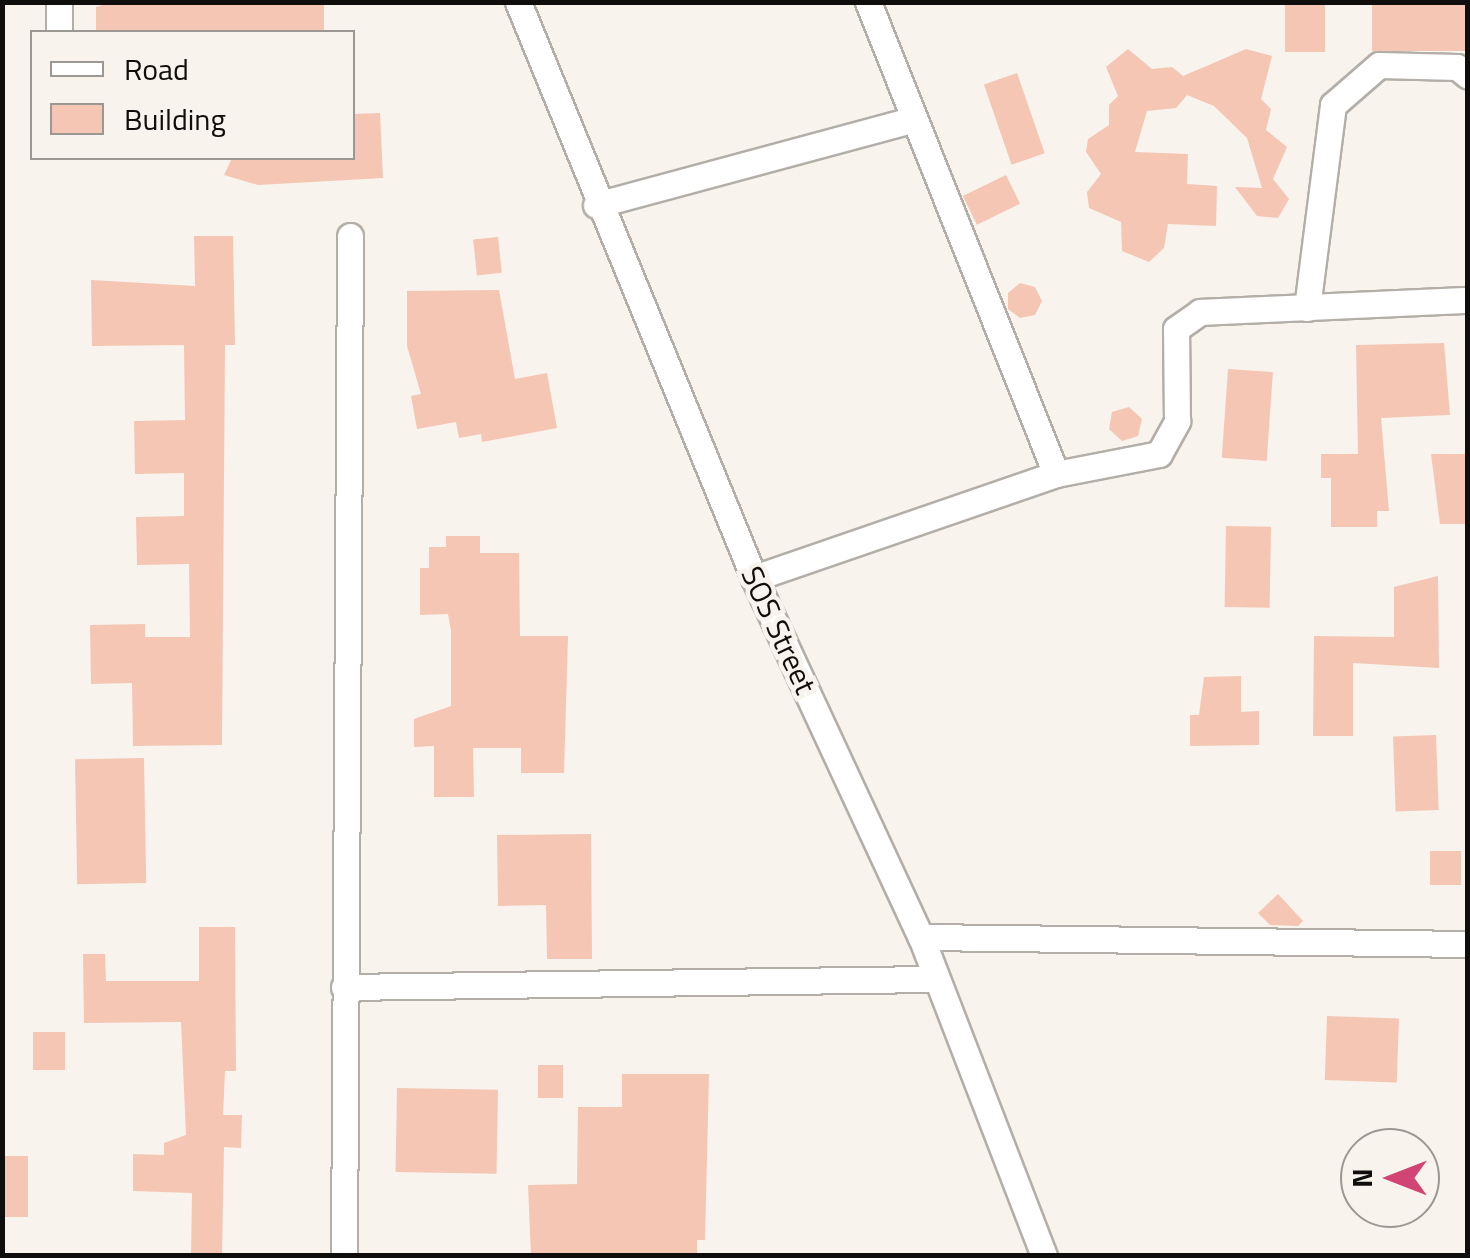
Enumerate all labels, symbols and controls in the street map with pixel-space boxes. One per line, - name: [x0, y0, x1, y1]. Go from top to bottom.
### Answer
- legend: [30, 30, 355, 160]
- text: Road: [124, 46, 189, 92]
- text: Building: [124, 96, 226, 142]
- street label: SOS Street: [734, 561, 824, 699]
- north arrow: [1340, 1128, 1440, 1228]
- text: N: [1340, 1168, 1383, 1188]

